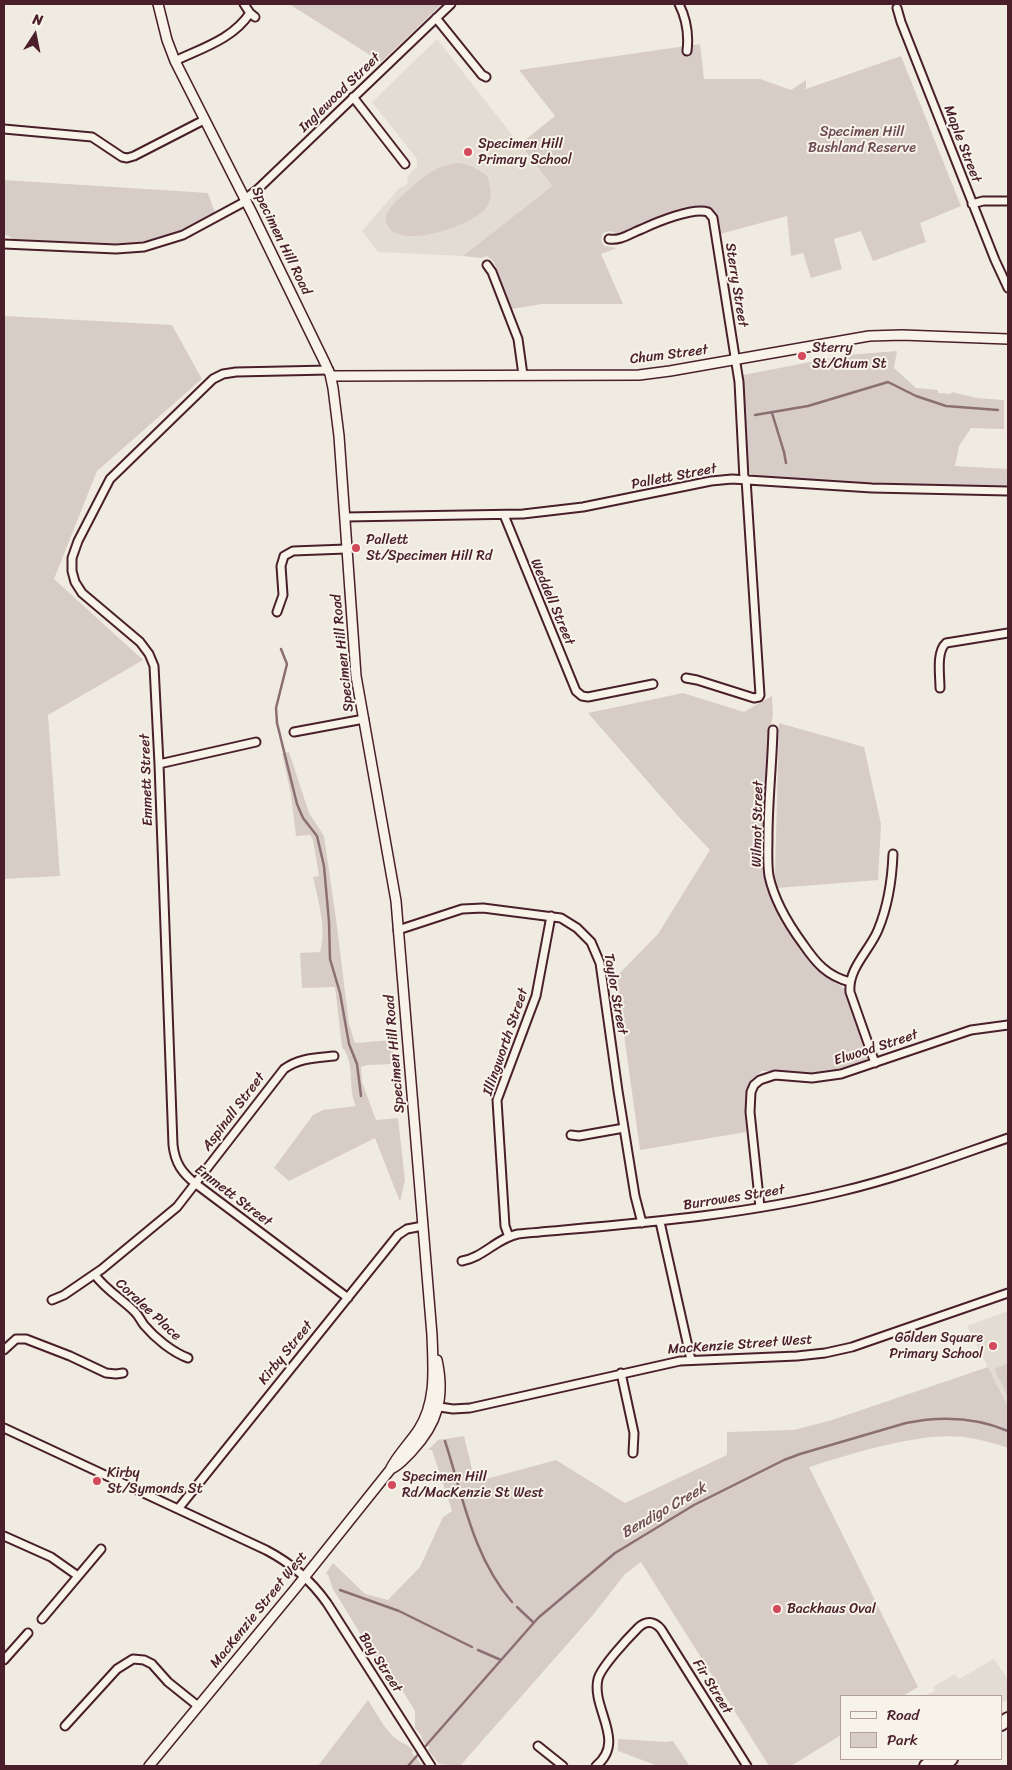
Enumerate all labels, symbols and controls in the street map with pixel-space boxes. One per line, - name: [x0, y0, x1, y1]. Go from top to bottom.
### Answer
- text: N: [31, 7, 45, 33]
- north arrow: [10, 10, 60, 60]
- street label: Inglewood Street: [296, 50, 384, 136]
- street label: Maple Street: [940, 103, 984, 185]
- park label: Specimen Hill Bushland Reserve: [808, 124, 916, 156]
- place label: Specimen Hill Primary School: [478, 136, 572, 168]
- marker: Specimen Hill Primary School: [462, 146, 474, 158]
- street label: Specimen Hill Road: [248, 184, 314, 298]
- street label: Sterry Street: [721, 242, 751, 328]
- place label: Sterry St/Chum St: [812, 340, 887, 372]
- street label: Chum Street: [629, 342, 709, 368]
- marker: Sterry St/Chum St: [796, 350, 808, 362]
- street label: Pallett Street: [630, 460, 718, 494]
- place label: Pallett St/Specimen Hill Rd: [366, 532, 492, 564]
- marker: Pallett St/Specimen Hill Rd: [350, 542, 362, 554]
- street label: Weddell Street: [526, 556, 578, 648]
- street label: Specimen Hill Road: [328, 593, 358, 713]
- street label: Emmett Street: [137, 734, 157, 826]
- street label: Wilmot Street: [749, 781, 767, 867]
- street label: Taylor Street: [600, 952, 630, 1036]
- street label: Illingworth Street: [480, 986, 532, 1098]
- street label: Specimen Hill Road: [381, 994, 409, 1114]
- street label: Elwood Street: [832, 1027, 920, 1069]
- street label: Aspinall Street: [199, 1069, 269, 1155]
- street label: Emmett Street: [191, 1162, 275, 1230]
- street label: Burrowes Street: [682, 1182, 786, 1214]
- street label: Coralee Place: [112, 1275, 184, 1345]
- street label: Kirby Street: [255, 1318, 317, 1388]
- place label: Golden Square Primary School: [889, 1330, 983, 1362]
- street label: MacKenzie Street West: [667, 1332, 813, 1358]
- marker: Golden Square Primary School: [987, 1340, 999, 1352]
- place label: Kirby St/Symonds St: [107, 1465, 203, 1498]
- place label: Specimen Hill Rd/MacKenzie St West: [402, 1469, 544, 1501]
- marker: Kirby St/Symonds St: [91, 1475, 103, 1487]
- marker: Specimen Hill Rd/MacKenzie St West: [386, 1479, 398, 1491]
- water label: Bendigo Creek: [618, 1479, 710, 1543]
- street label: MacKenzie Street West: [207, 1548, 311, 1672]
- place label: Backhaus Oval: [787, 1601, 876, 1617]
- marker: Backhaus Oval: [771, 1603, 783, 1615]
- street label: Bay Street: [355, 1630, 405, 1696]
- street label: Fir Street: [689, 1656, 735, 1718]
- legend: [840, 1695, 1002, 1760]
- text: Road: [887, 1702, 919, 1728]
- text: Park: [887, 1727, 918, 1753]

